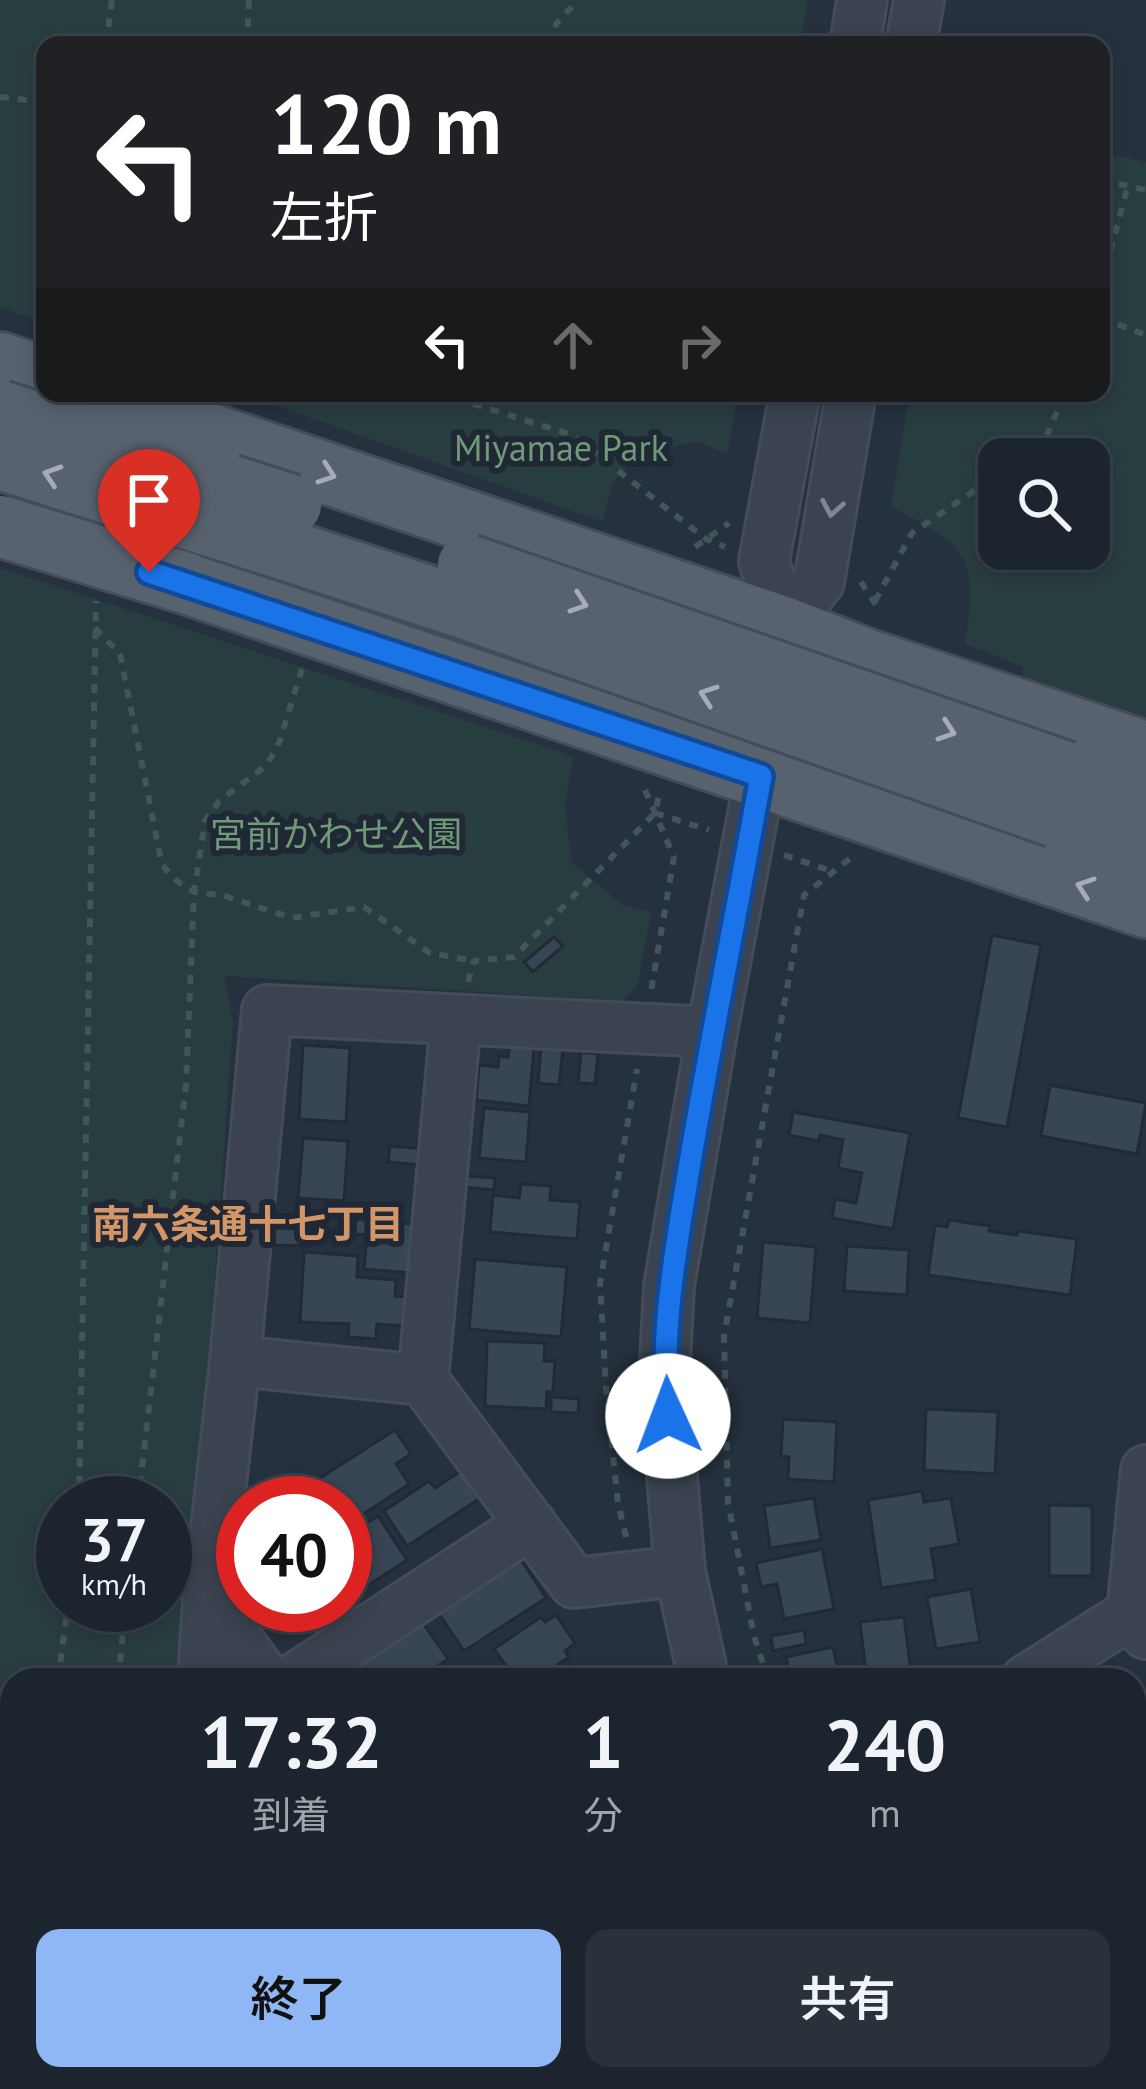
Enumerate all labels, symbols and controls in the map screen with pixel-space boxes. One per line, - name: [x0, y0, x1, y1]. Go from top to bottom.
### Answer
- text: 120 m: [270, 68, 502, 177]
- icon: left: [72, 84, 228, 240]
- text: 左折: [270, 182, 378, 252]
- icon: left: [414, 312, 480, 378]
- icon: ahead: [540, 312, 606, 378]
- icon: right: [666, 312, 732, 378]
- park label: Miyamae Park: [454, 424, 668, 471]
- map controls: [978, 438, 1110, 570]
- button: search: [978, 438, 1110, 570]
- pin: [98, 449, 200, 572]
- one-way arrow: [316, 459, 337, 484]
- one-way arrow: [42, 465, 63, 490]
- icon: arrive: [116, 467, 182, 533]
- one-way arrow: [820, 498, 845, 518]
- one-way arrow: [567, 589, 588, 613]
- one-way arrow: [699, 685, 720, 709]
- one-way arrow: [935, 717, 956, 741]
- park label: 宮前かわせ公園: [210, 810, 462, 857]
- one-way arrow: [1075, 877, 1096, 901]
- district label: 南六条通十七丁目: [92, 1198, 404, 1249]
- position arrow: [605, 1353, 731, 1479]
- speed limit sign: 40: [216, 1476, 372, 1632]
- text: 37: [80, 1500, 148, 1578]
- text: km/h: [81, 1564, 147, 1603]
- text: 17:32: [200, 1695, 383, 1788]
- text: 1: [583, 1695, 624, 1788]
- text: 240: [824, 1698, 946, 1791]
- text: m: [869, 1787, 901, 1838]
- text: 到着: [252, 1789, 330, 1840]
- text: 分: [584, 1789, 623, 1840]
- button: 終了: [36, 1929, 561, 2067]
- button: 共有: [585, 1929, 1110, 2067]

